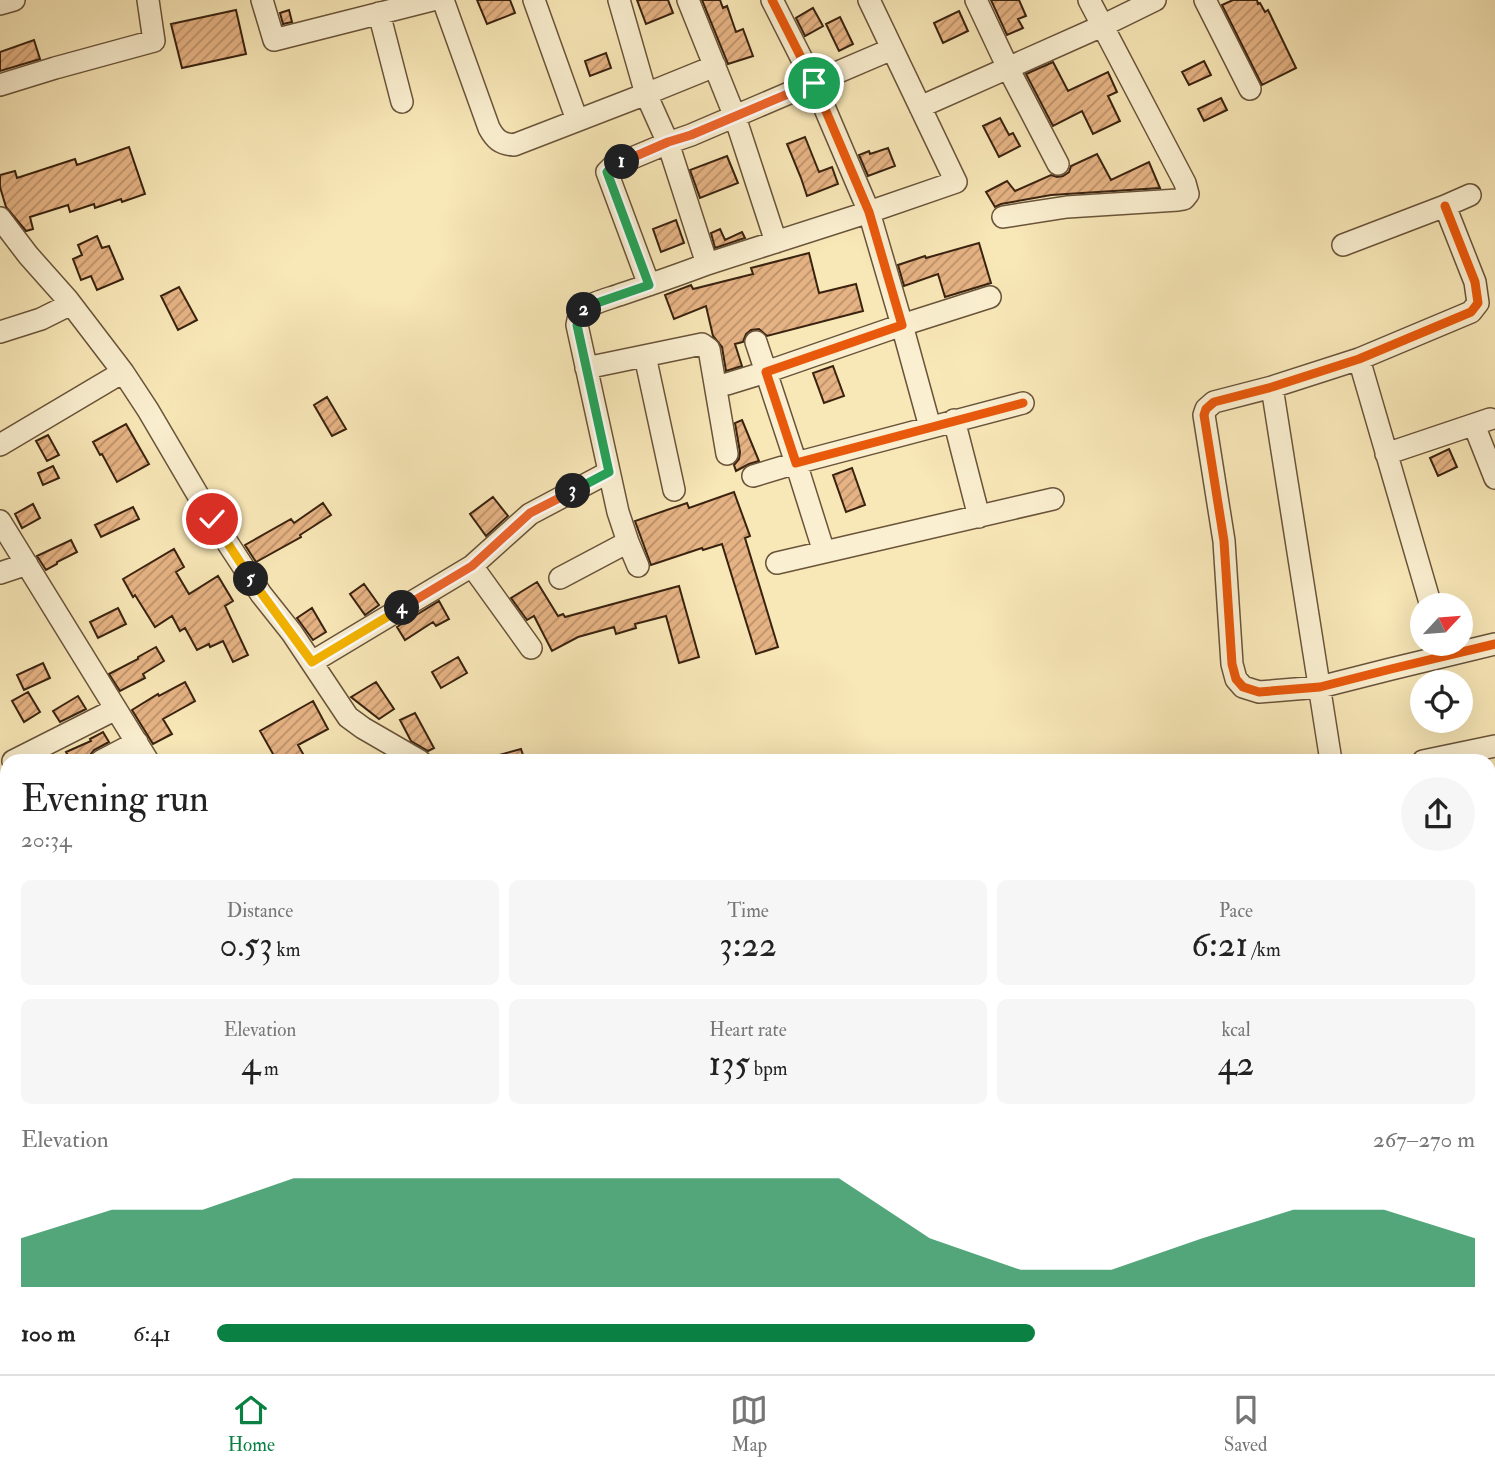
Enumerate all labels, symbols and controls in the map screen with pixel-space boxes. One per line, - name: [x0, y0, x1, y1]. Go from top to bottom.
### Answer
- pin: [784, 53, 844, 113]
- icon: arrive: [795, 64, 833, 102]
- pin: 1: [604, 144, 640, 180]
- text: 1: [618, 149, 625, 173]
- pin: 2: [566, 292, 602, 328]
- text: 2: [579, 297, 588, 321]
- pin: 3: [556, 474, 590, 508]
- text: 3: [569, 478, 576, 502]
- pin: [182, 489, 242, 549]
- icon: check: [193, 500, 231, 538]
- pin: 5: [233, 562, 268, 596]
- text: 5: [246, 566, 255, 590]
- pin: 4: [384, 590, 420, 626]
- north arrow: [1410, 593, 1474, 656]
- map controls: [1410, 593, 1473, 733]
- text: 4: [396, 595, 407, 619]
- button: locate: [1410, 670, 1473, 733]
- text: Evening run: [21, 775, 209, 823]
- button: share: [1401, 777, 1475, 851]
- text: 20:34: [21, 825, 71, 854]
- text: Distance: [227, 899, 293, 923]
- text: Time: [727, 899, 769, 923]
- text: Pace: [1219, 899, 1253, 923]
- text: 0.53: [220, 923, 273, 967]
- text: 3:22: [719, 923, 777, 967]
- text: 6:21: [1191, 923, 1248, 967]
- text: km: [273, 938, 300, 962]
- text: /km: [1248, 938, 1281, 962]
- text: Elevation: [224, 1018, 296, 1042]
- text: Heart rate: [709, 1018, 787, 1042]
- text: kcal: [1221, 1018, 1251, 1042]
- text: 4: [241, 1042, 260, 1086]
- text: 135: [709, 1042, 750, 1086]
- text: 42: [1218, 1042, 1254, 1086]
- text: m: [260, 1057, 279, 1081]
- text: bpm: [750, 1057, 787, 1081]
- text: Elevation: [21, 1125, 109, 1154]
- text: 267–270 m: [1373, 1125, 1475, 1154]
- text: 100 m: [21, 1319, 75, 1348]
- text: 6:41: [133, 1319, 171, 1348]
- tab: Home: [228, 1391, 275, 1457]
- tab: Map: [730, 1391, 768, 1457]
- tab: Saved: [1224, 1391, 1267, 1457]

